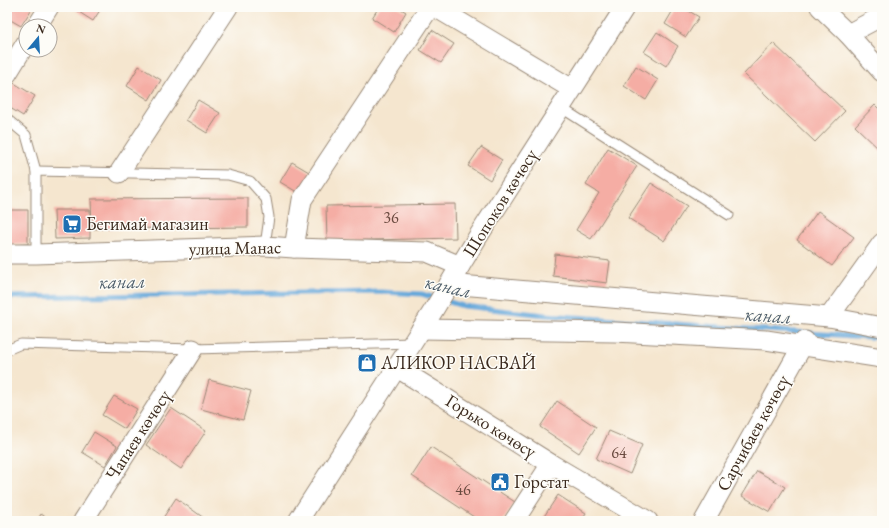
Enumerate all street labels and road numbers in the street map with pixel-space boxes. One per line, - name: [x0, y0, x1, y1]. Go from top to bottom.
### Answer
- street label: Шопоков көчөсү: [457, 144, 542, 261]
- street label: улица Манас: [189, 235, 281, 260]
- street label: Сарчибаев көчөсү: [711, 370, 795, 495]
- street label: Чапаев көчөсү: [100, 384, 176, 484]
- street label: Горько көчөсү: [442, 389, 542, 463]

